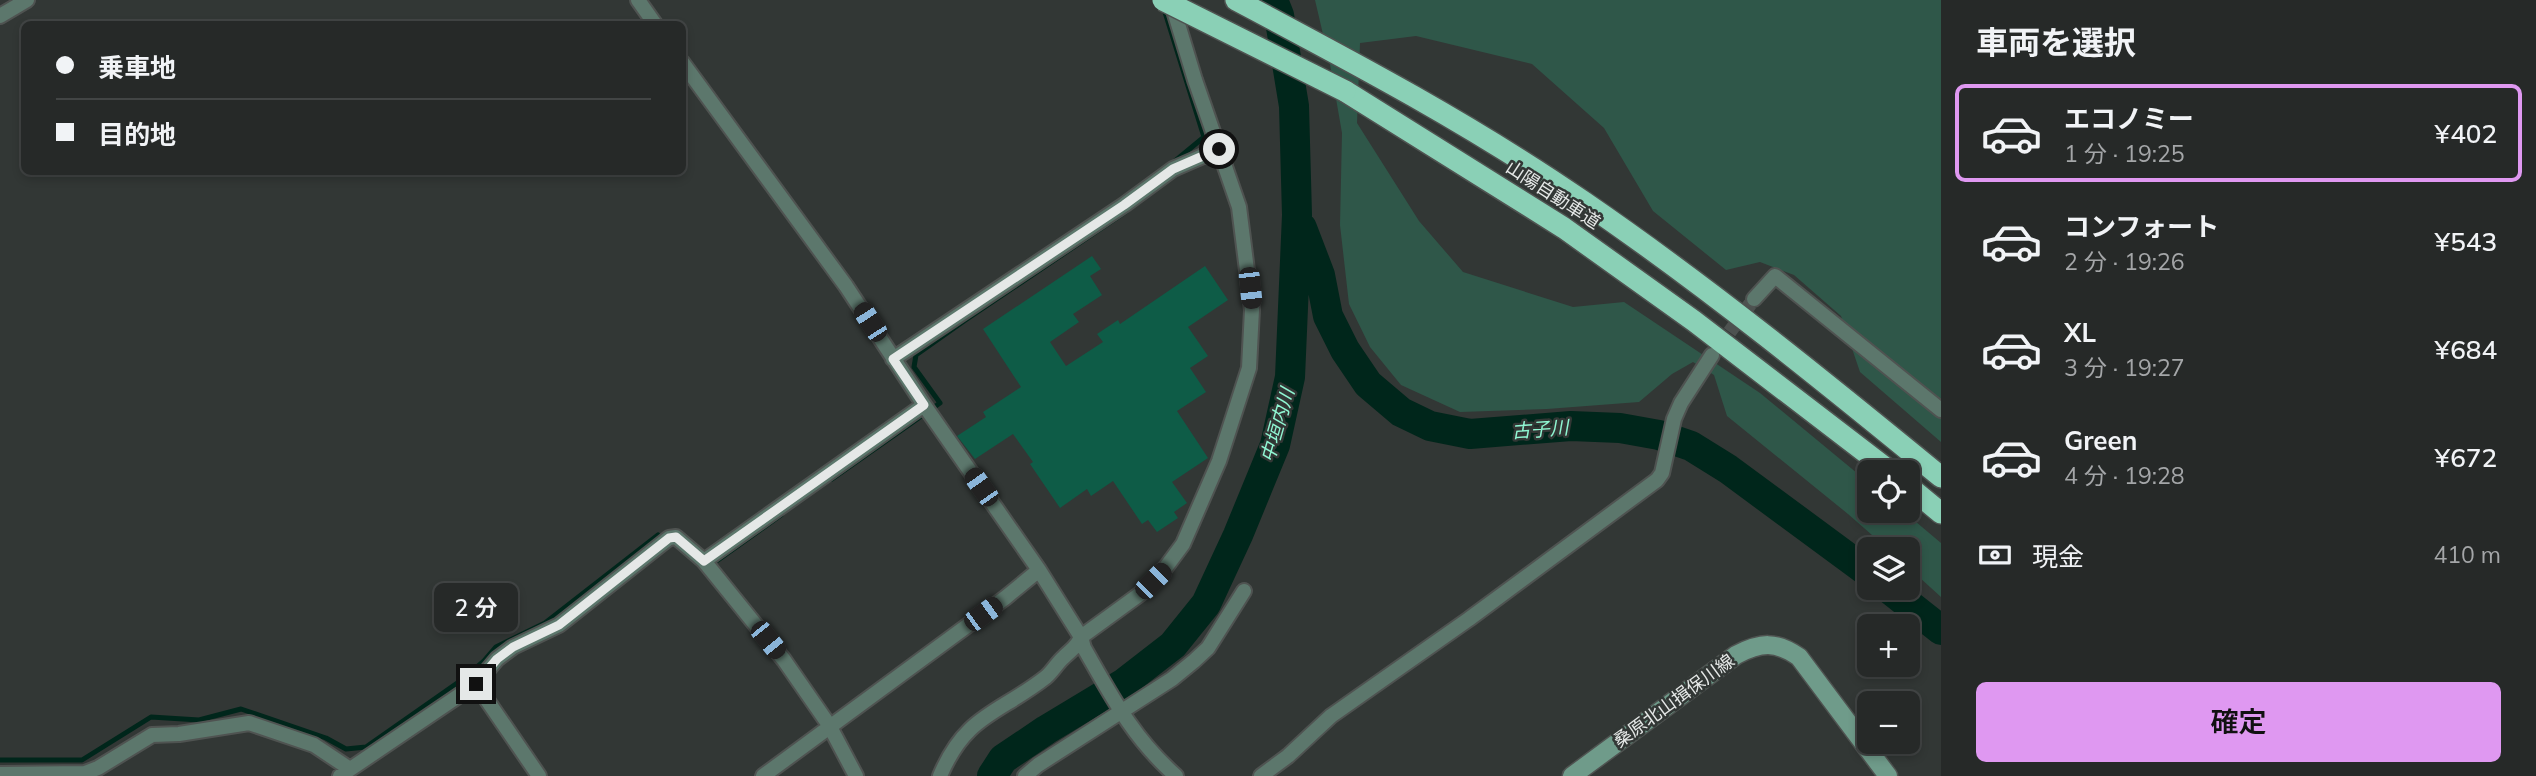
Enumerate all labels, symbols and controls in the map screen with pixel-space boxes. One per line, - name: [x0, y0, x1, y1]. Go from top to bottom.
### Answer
- text: 車両を選択: [1976, 22, 2136, 62]
- text: 乗車地: [98, 51, 176, 84]
- icon: car: [1980, 102, 2043, 165]
- text: エコノミー: [2064, 102, 2194, 135]
- text: ¥402: [2435, 117, 2497, 150]
- text: 目的地: [98, 118, 176, 151]
- route start: [1203, 133, 1235, 165]
- text: 1 分 · 19:25: [2064, 139, 2185, 168]
- street label: 山陽自動車道: [1502, 156, 1605, 234]
- icon: car: [1980, 210, 2043, 273]
- text: コンフォート: [2064, 210, 2219, 243]
- text: ¥543: [2435, 225, 2497, 258]
- text: 2 分 · 19:26: [2064, 247, 2185, 276]
- car: [1238, 266, 1263, 310]
- car: [850, 299, 891, 345]
- text: XL: [2064, 316, 2096, 349]
- icon: car: [1980, 318, 2043, 381]
- text: ¥684: [2435, 333, 2497, 366]
- text: 3 分 · 19:27: [2064, 353, 2185, 382]
- water label: 中垣内川: [1255, 383, 1300, 465]
- water label: 古子川: [1511, 415, 1571, 443]
- text: Green: [2064, 424, 2137, 457]
- icon: car: [1980, 426, 2043, 489]
- text: ¥672: [2435, 441, 2497, 474]
- map controls: [1857, 460, 1920, 754]
- button: locate: [1857, 460, 1920, 523]
- text: 4 分 · 19:28: [2064, 461, 2185, 490]
- car: [961, 464, 1002, 510]
- icon: cash: [1976, 536, 2014, 574]
- button: layers: [1857, 537, 1920, 600]
- text: 現金: [2032, 540, 2084, 573]
- text: 410 m: [2433, 540, 2501, 569]
- car: [1131, 559, 1176, 603]
- callout: 2 分: [434, 582, 518, 632]
- text: 2 分: [455, 593, 497, 622]
- car: [960, 593, 1007, 635]
- button: +: [1857, 614, 1920, 677]
- car: [747, 617, 790, 663]
- street label: 桑原北山揖保川線: [1609, 649, 1739, 752]
- route end: [460, 668, 492, 700]
- button: 確定: [1976, 682, 2501, 762]
- button: −: [1857, 691, 1920, 754]

